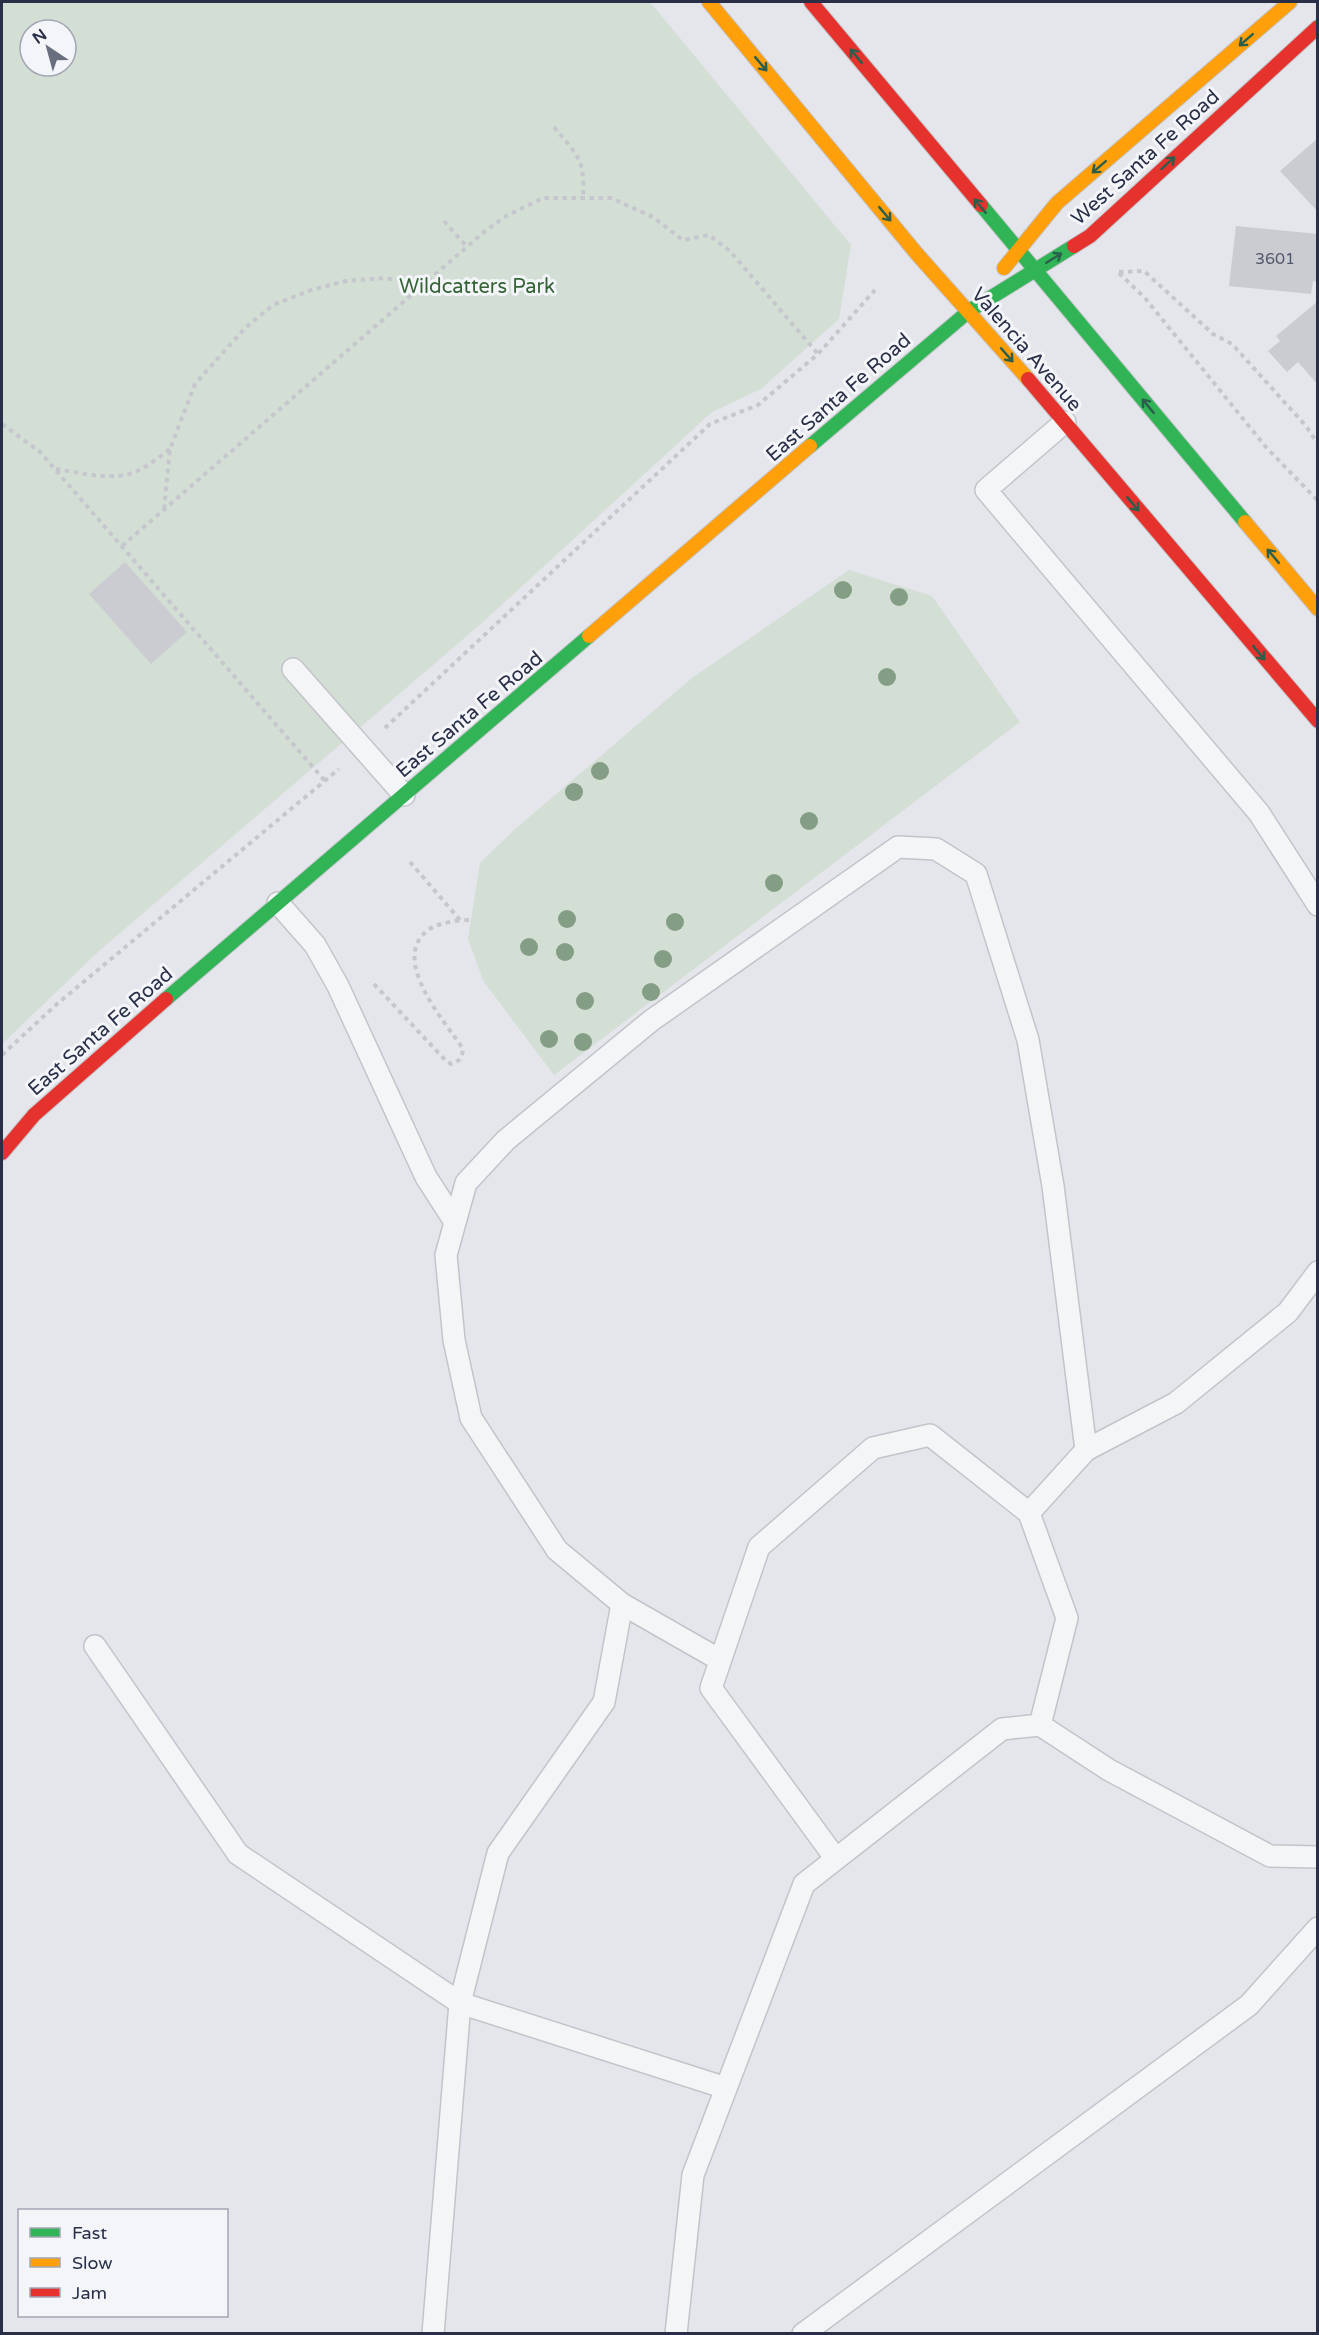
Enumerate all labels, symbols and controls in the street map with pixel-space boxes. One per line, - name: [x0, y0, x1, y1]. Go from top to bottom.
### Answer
- north arrow: [18, 18, 78, 78]
- text: N: [29, 25, 51, 49]
- one-way arrow: [1239, 33, 1254, 47]
- one-way arrow: [849, 48, 862, 64]
- one-way arrow: [754, 56, 767, 72]
- street label: West Santa Fe Road: [1067, 85, 1225, 230]
- one-way arrow: [1161, 156, 1176, 170]
- one-way arrow: [1091, 160, 1106, 174]
- one-way arrow: [973, 199, 987, 214]
- one-way arrow: [878, 206, 891, 222]
- house number: 3601: [1255, 249, 1295, 269]
- one-way arrow: [1045, 251, 1062, 263]
- park label: Wildcatters Park: [399, 275, 555, 299]
- street label: Valencia Avenue: [966, 283, 1087, 416]
- street label: East Santa Fe Road: [761, 328, 916, 467]
- one-way arrow: [1000, 347, 1014, 362]
- one-way arrow: [1141, 398, 1154, 414]
- one-way arrow: [1127, 496, 1140, 512]
- one-way arrow: [1266, 548, 1279, 564]
- one-way arrow: [1252, 645, 1266, 660]
- street label: East Santa Fe Road: [391, 646, 548, 783]
- street label: East Santa Fe Road: [23, 962, 178, 1101]
- legend: [18, 2209, 228, 2317]
- text: Fast: [72, 2222, 107, 2244]
- text: Slow: [72, 2252, 113, 2274]
- text: Jam: [72, 2282, 107, 2304]

